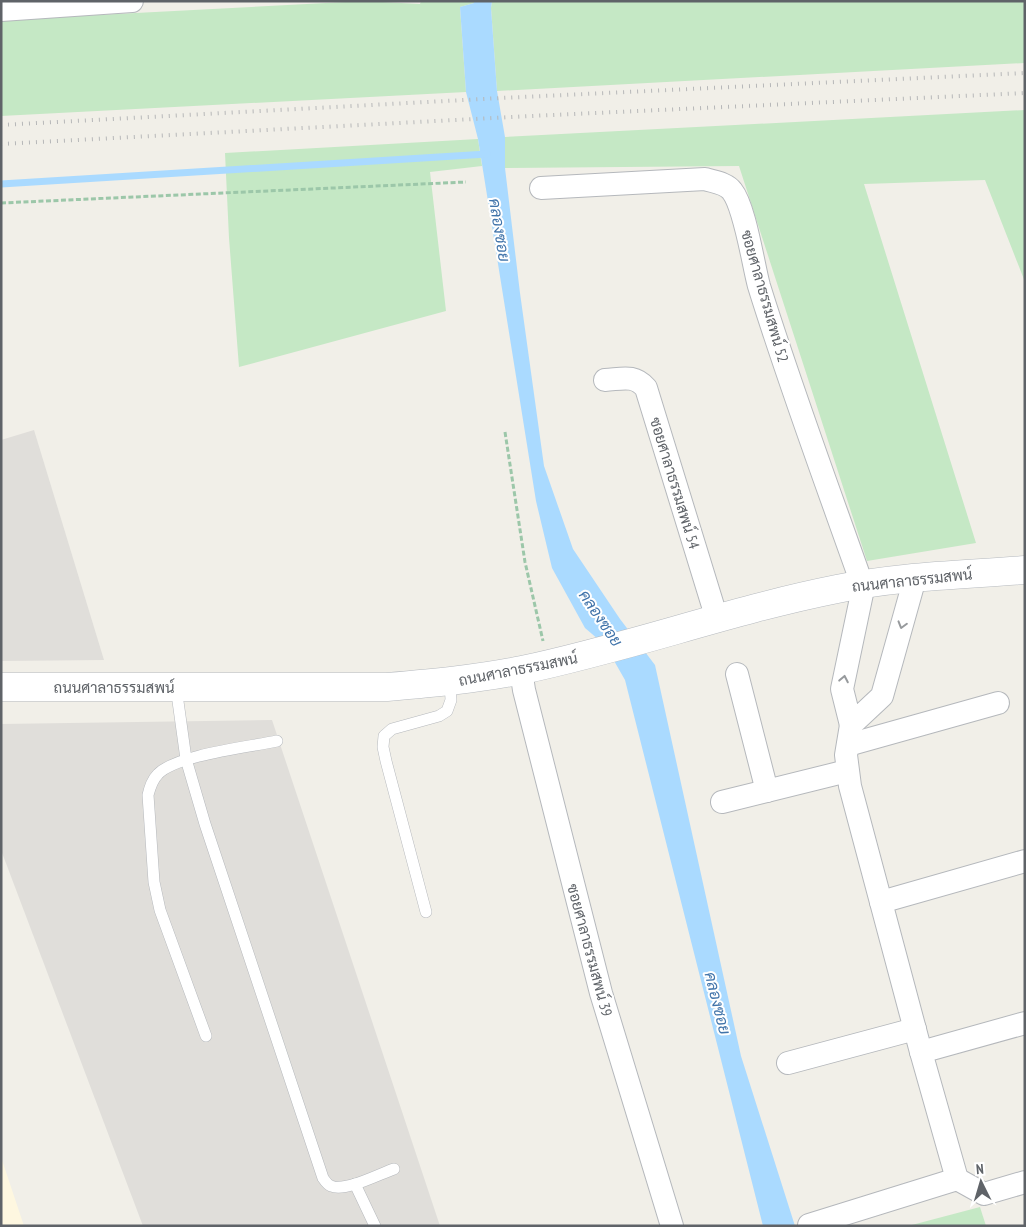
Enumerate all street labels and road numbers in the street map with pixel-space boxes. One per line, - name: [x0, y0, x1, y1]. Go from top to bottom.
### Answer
- street label: ซอยศาลาธรรมสพน์ 52: [737, 228, 793, 364]
- street label: ซอยศาลาธรรมสพน์ 54: [646, 415, 704, 551]
- street label: ถนนศาลาธรรมสพน์: [851, 564, 973, 596]
- street label: ถนนศาลาธรรมสพน์: [457, 648, 579, 690]
- street label: ถนนศาลาธรรมสพน์: [53, 678, 175, 697]
- street label: ซอยศาลาธรรมสพน์ 39: [563, 882, 617, 1018]

